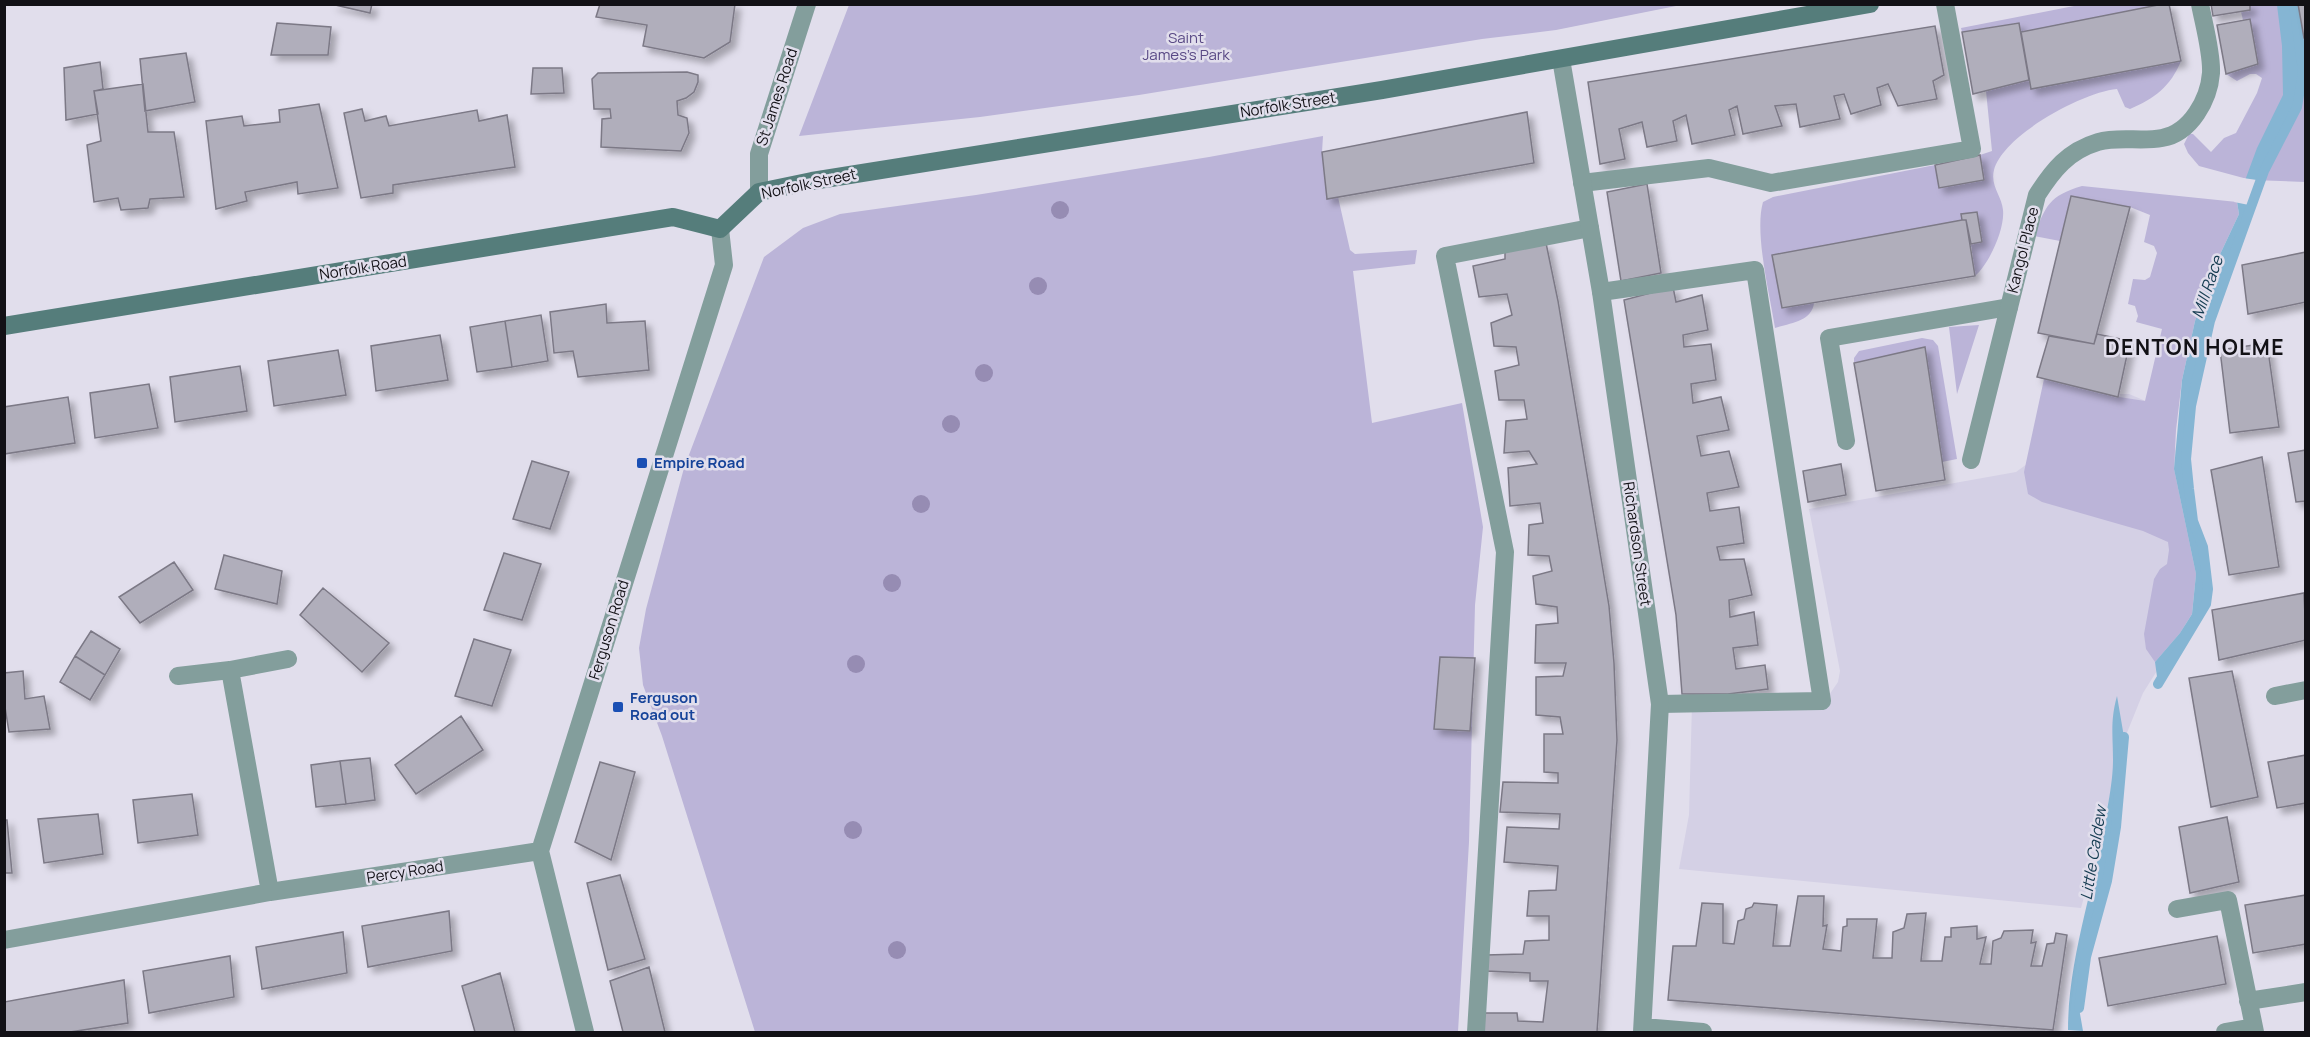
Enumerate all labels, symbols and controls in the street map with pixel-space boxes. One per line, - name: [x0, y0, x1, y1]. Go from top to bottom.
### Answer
- park label: Saint James's Park: [1142, 27, 1230, 65]
- street label: St James Road: [751, 45, 802, 148]
- street label: Norfolk Street: [1239, 87, 1337, 122]
- street label: Norfolk Street: [760, 163, 858, 204]
- street label: Kangol Place: [2002, 204, 2043, 295]
- street label: Norfolk Road: [318, 250, 408, 285]
- water label: Mill Race: [2186, 251, 2228, 321]
- district label: DENTON HOLME: [2105, 333, 2285, 361]
- place label: Empire Road: [654, 452, 745, 473]
- marker: Empire Road: [635, 456, 649, 470]
- street label: Richardson Street: [1618, 480, 1657, 607]
- street label: Ferguson Road: [583, 577, 634, 682]
- place label: Ferguson Road out: [630, 687, 698, 725]
- marker: Ferguson Road out: [611, 700, 625, 714]
- water label: Little Caldew: [2075, 802, 2112, 902]
- street label: Percy Road: [365, 855, 445, 888]

